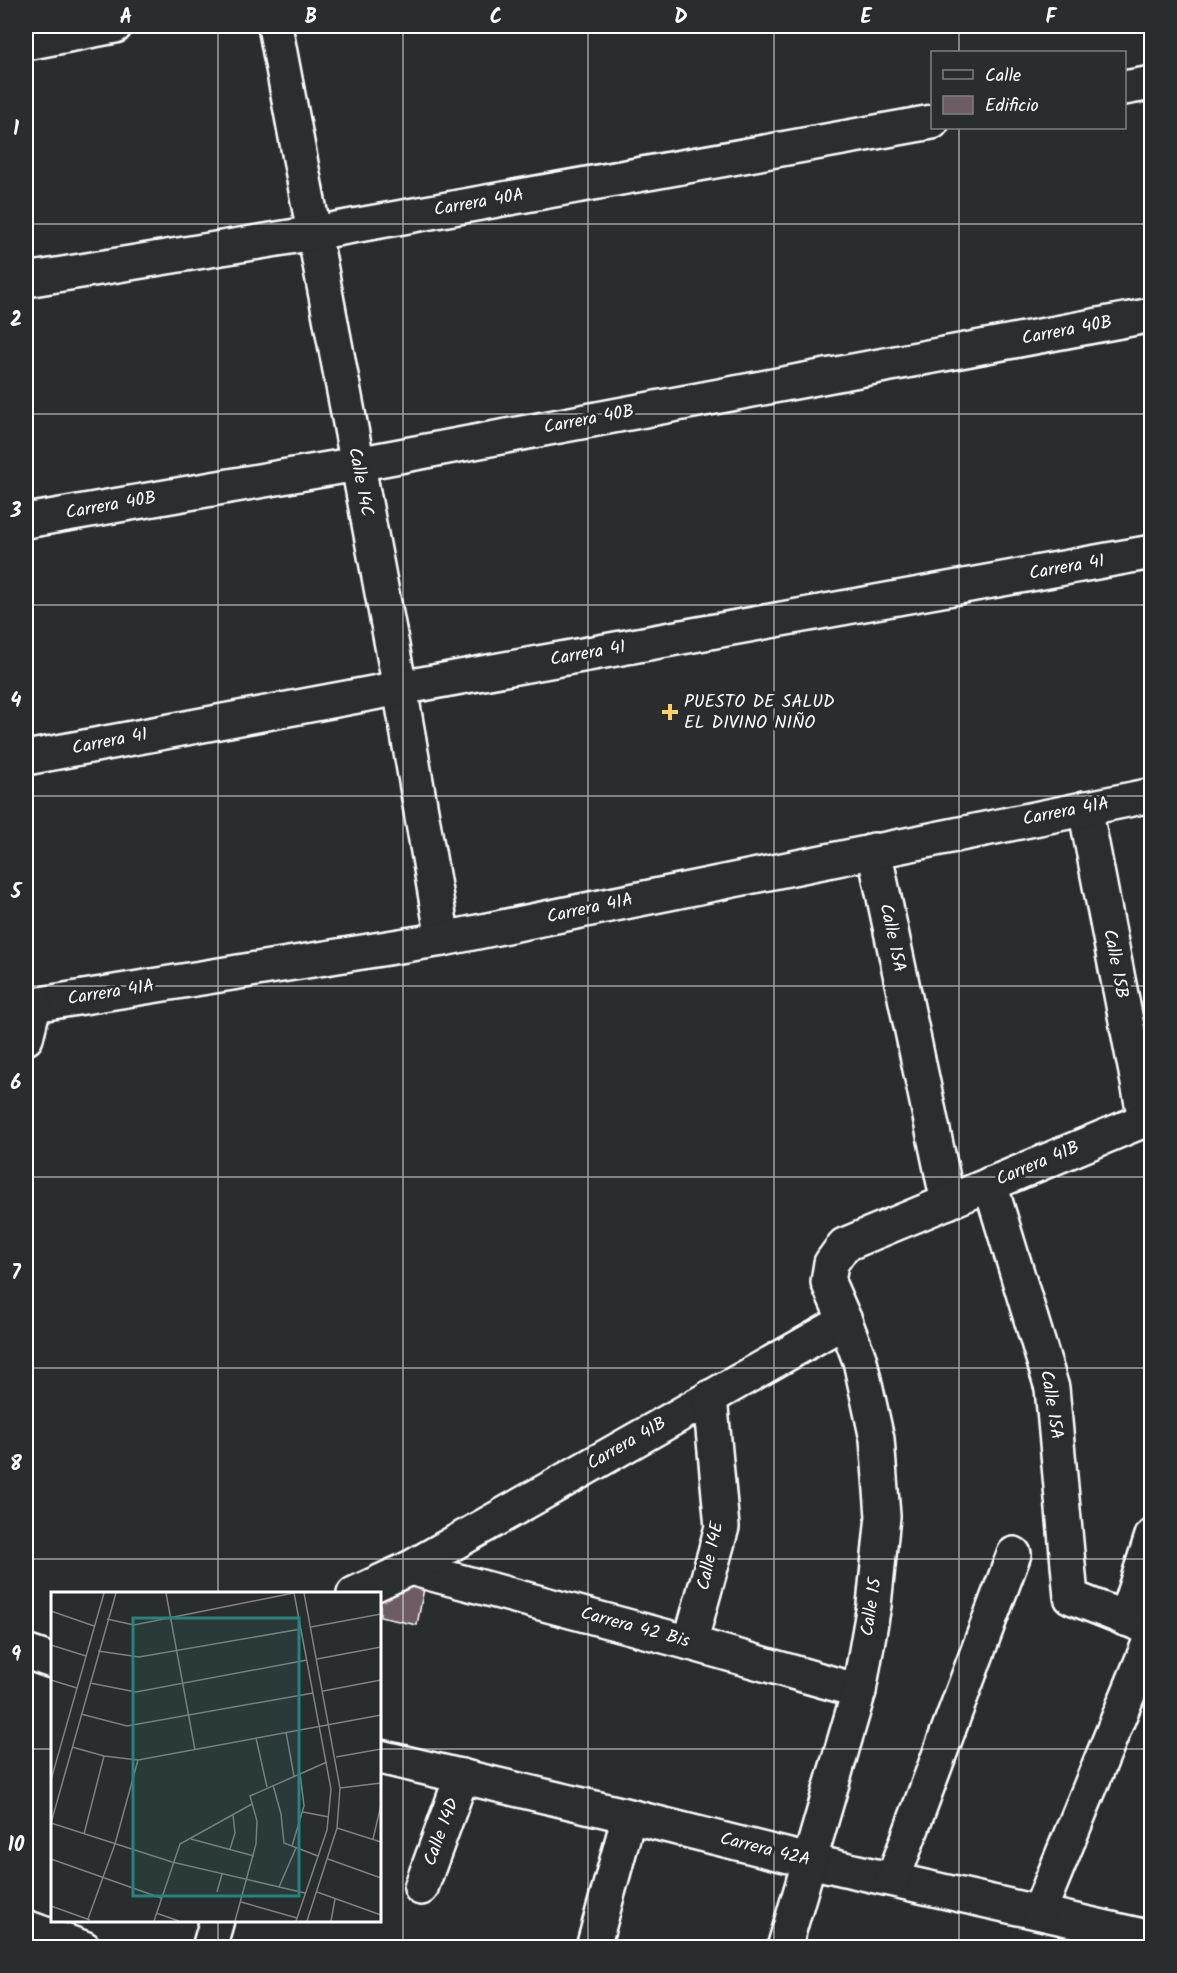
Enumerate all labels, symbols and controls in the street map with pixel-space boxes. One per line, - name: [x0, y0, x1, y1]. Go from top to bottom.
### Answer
- text: A: [120, 2, 132, 34]
- text: B: [305, 2, 317, 34]
- text: C: [490, 2, 502, 34]
- text: D: [674, 2, 688, 34]
- text: E: [860, 2, 872, 34]
- text: F: [1046, 2, 1058, 34]
- legend: [931, 51, 1126, 129]
- text: Calle: [985, 62, 1021, 91]
- text: Edificio: [985, 92, 1039, 121]
- text: 1: [13, 114, 19, 146]
- street label: Carrera 40A: [432, 181, 526, 225]
- text: 2: [10, 305, 22, 337]
- street label: Carrera 40B: [1019, 308, 1115, 354]
- street label: Carrera 40B: [541, 397, 637, 443]
- street label: Calle 14C: [339, 445, 381, 519]
- street label: Carrera 40B: [64, 484, 158, 528]
- text: 3: [10, 496, 22, 528]
- street label: Carrera 41: [1027, 547, 1107, 589]
- street label: Carrera 41: [548, 633, 628, 675]
- text: 4: [11, 686, 22, 718]
- place label: PUESTO DE SALUD EL DIVINO NIÑO: [684, 688, 835, 738]
- marker: PUESTO DE SALUD EL DIVINO NIÑO: [661, 703, 679, 721]
- street label: Carrera 41: [70, 720, 150, 764]
- street label: Carrera 41A: [1020, 789, 1112, 835]
- text: 5: [10, 877, 23, 909]
- street label: Carrera 41A: [544, 886, 636, 932]
- street label: Calle 15A: [871, 901, 913, 975]
- street label: Calle 15B: [1094, 927, 1136, 1001]
- street label: Carrera 41A: [66, 972, 156, 1014]
- text: 6: [11, 1068, 22, 1100]
- street label: Carrera 41B: [992, 1133, 1084, 1195]
- text: 7: [11, 1258, 21, 1290]
- street label: Calle 15A: [1031, 1368, 1071, 1442]
- street label: Carrera 41B: [582, 1409, 672, 1479]
- text: 8: [10, 1449, 22, 1481]
- street label: Calle 14E: [690, 1519, 733, 1593]
- street label: Calle 15: [854, 1575, 891, 1638]
- inset map: [51, 1592, 381, 1922]
- street label: Carrera 42 Bis: [577, 1600, 693, 1657]
- text: 9: [11, 1640, 21, 1672]
- street label: Calle 14D: [416, 1794, 468, 1870]
- street label: Carrera 42A: [717, 1825, 813, 1875]
- text: 10: [8, 1830, 25, 1862]

